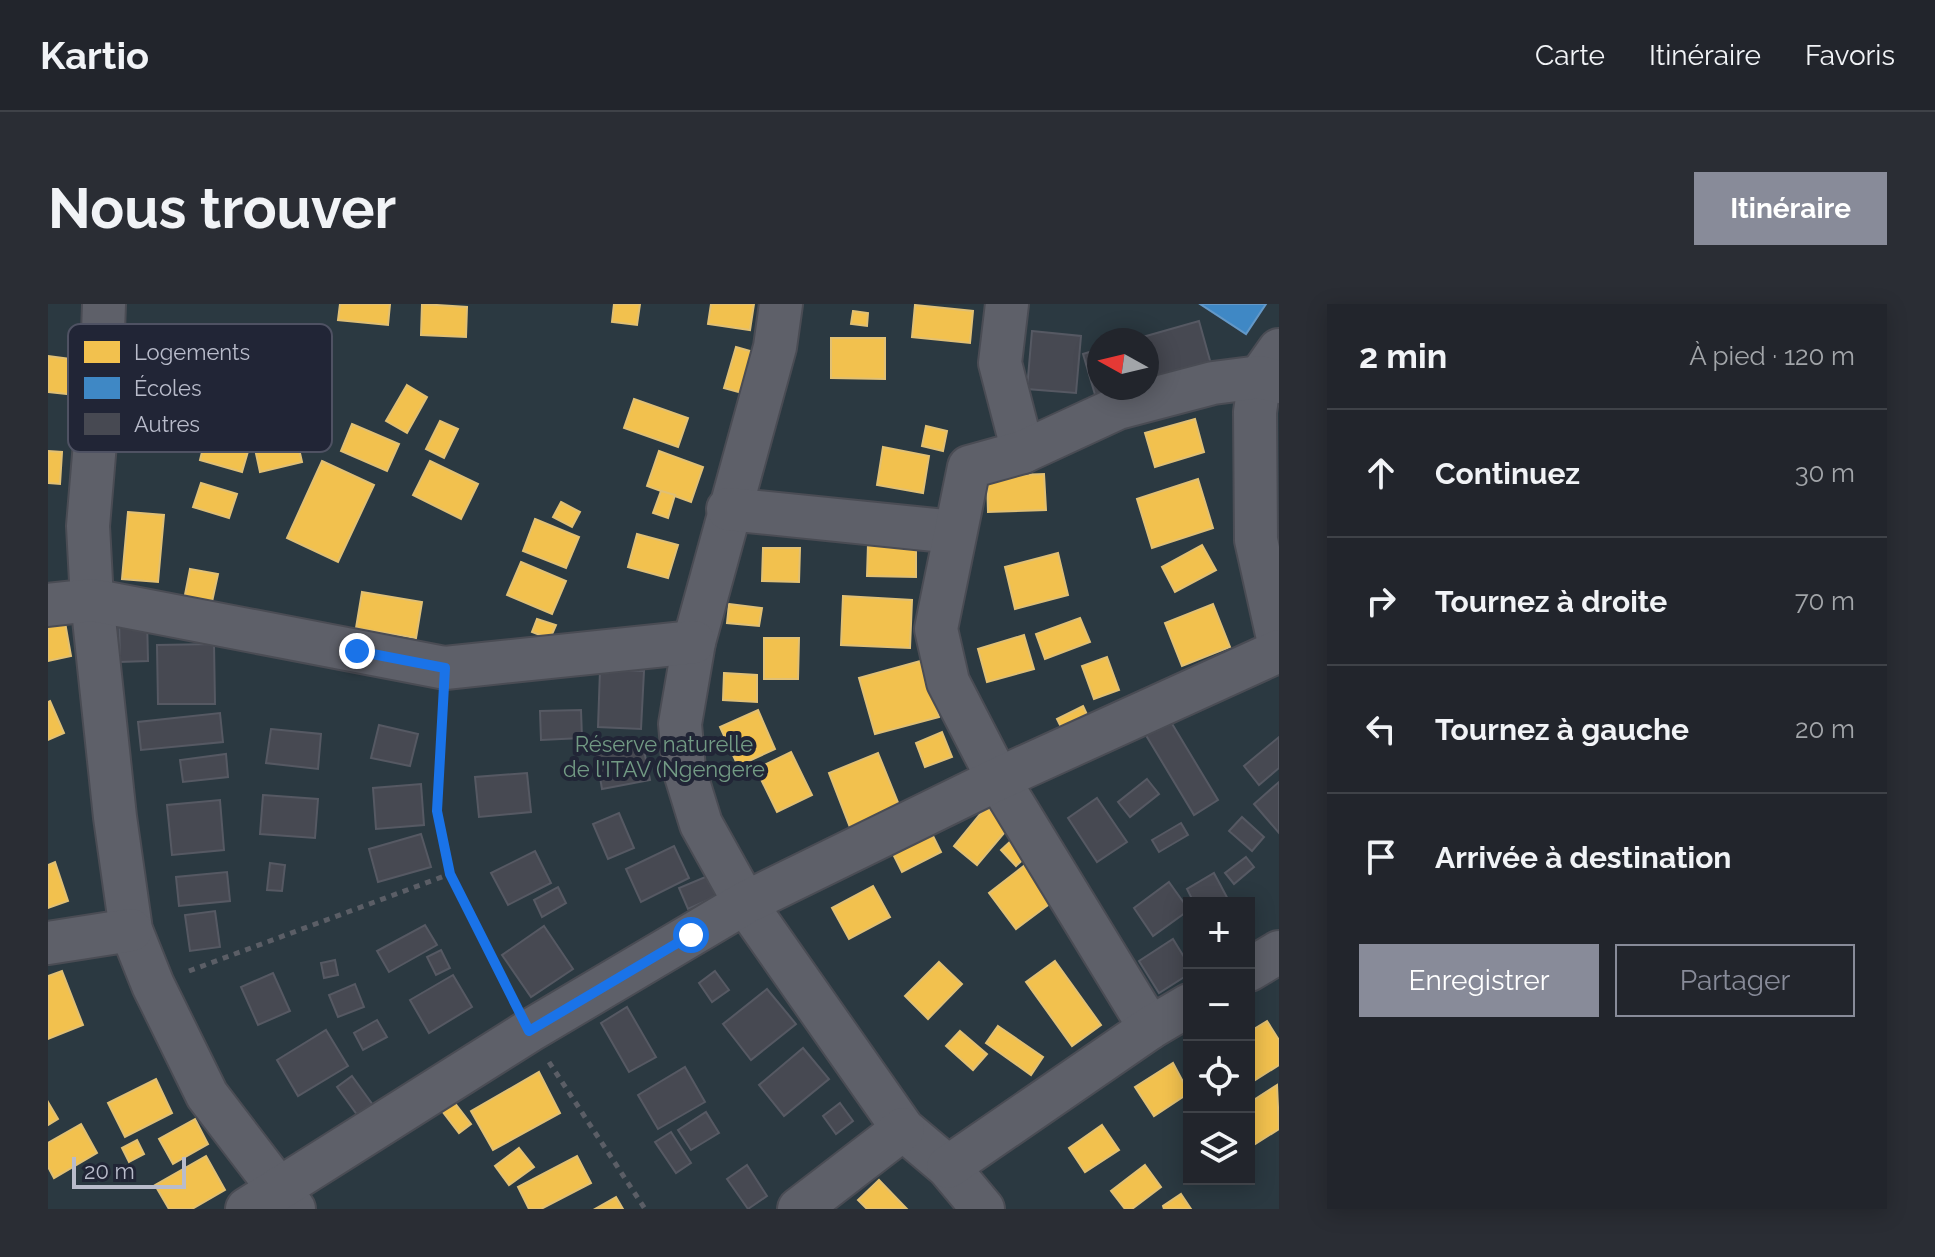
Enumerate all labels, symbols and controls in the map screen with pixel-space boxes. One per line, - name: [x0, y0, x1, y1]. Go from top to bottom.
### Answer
- text: Kartio: [40, 33, 149, 78]
- text: Carte: [1535, 39, 1605, 72]
- text: Itinéraire: [1649, 39, 1761, 72]
- text: Favoris: [1805, 39, 1895, 72]
- button: Itinéraire: [1694, 172, 1887, 245]
- text: Nous trouver: [48, 175, 396, 241]
- legend: [68, 324, 332, 452]
- north arrow: [1087, 328, 1159, 400]
- text: 2 min: [1359, 336, 1447, 376]
- text: Logements: [134, 339, 250, 365]
- text: À pied · 120 m: [1689, 341, 1855, 371]
- text: Écoles: [134, 375, 202, 401]
- text: Autres: [134, 411, 200, 437]
- icon: ahead: [1359, 451, 1403, 495]
- text: Continuez: [1435, 456, 1580, 491]
- text: 30 m: [1795, 458, 1855, 488]
- icon: right: [1359, 579, 1403, 623]
- text: Tournez à droite: [1435, 584, 1667, 619]
- text: 70 m: [1795, 586, 1855, 616]
- route end: [339, 633, 375, 669]
- icon: left: [1359, 707, 1403, 751]
- text: Tournez à gauche: [1435, 712, 1689, 747]
- text: 20 m: [1795, 714, 1855, 744]
- park label: Réserve naturelle de l'ITAV (Ngengere: [563, 731, 765, 782]
- icon: arrive: [1359, 835, 1403, 879]
- text: Arrivée à destination: [1435, 840, 1731, 875]
- map controls: [1183, 897, 1255, 1185]
- button: +: [1183, 897, 1255, 969]
- route start: [673, 917, 709, 953]
- button: Enregistrer: [1359, 944, 1599, 1017]
- button: Partager: [1615, 944, 1855, 1017]
- button: −: [1183, 969, 1255, 1041]
- button: locate: [1183, 1041, 1255, 1113]
- button: layers: [1183, 1113, 1255, 1185]
- scale bar: [72, 1153, 186, 1189]
- text: 20 m: [84, 1158, 135, 1184]

